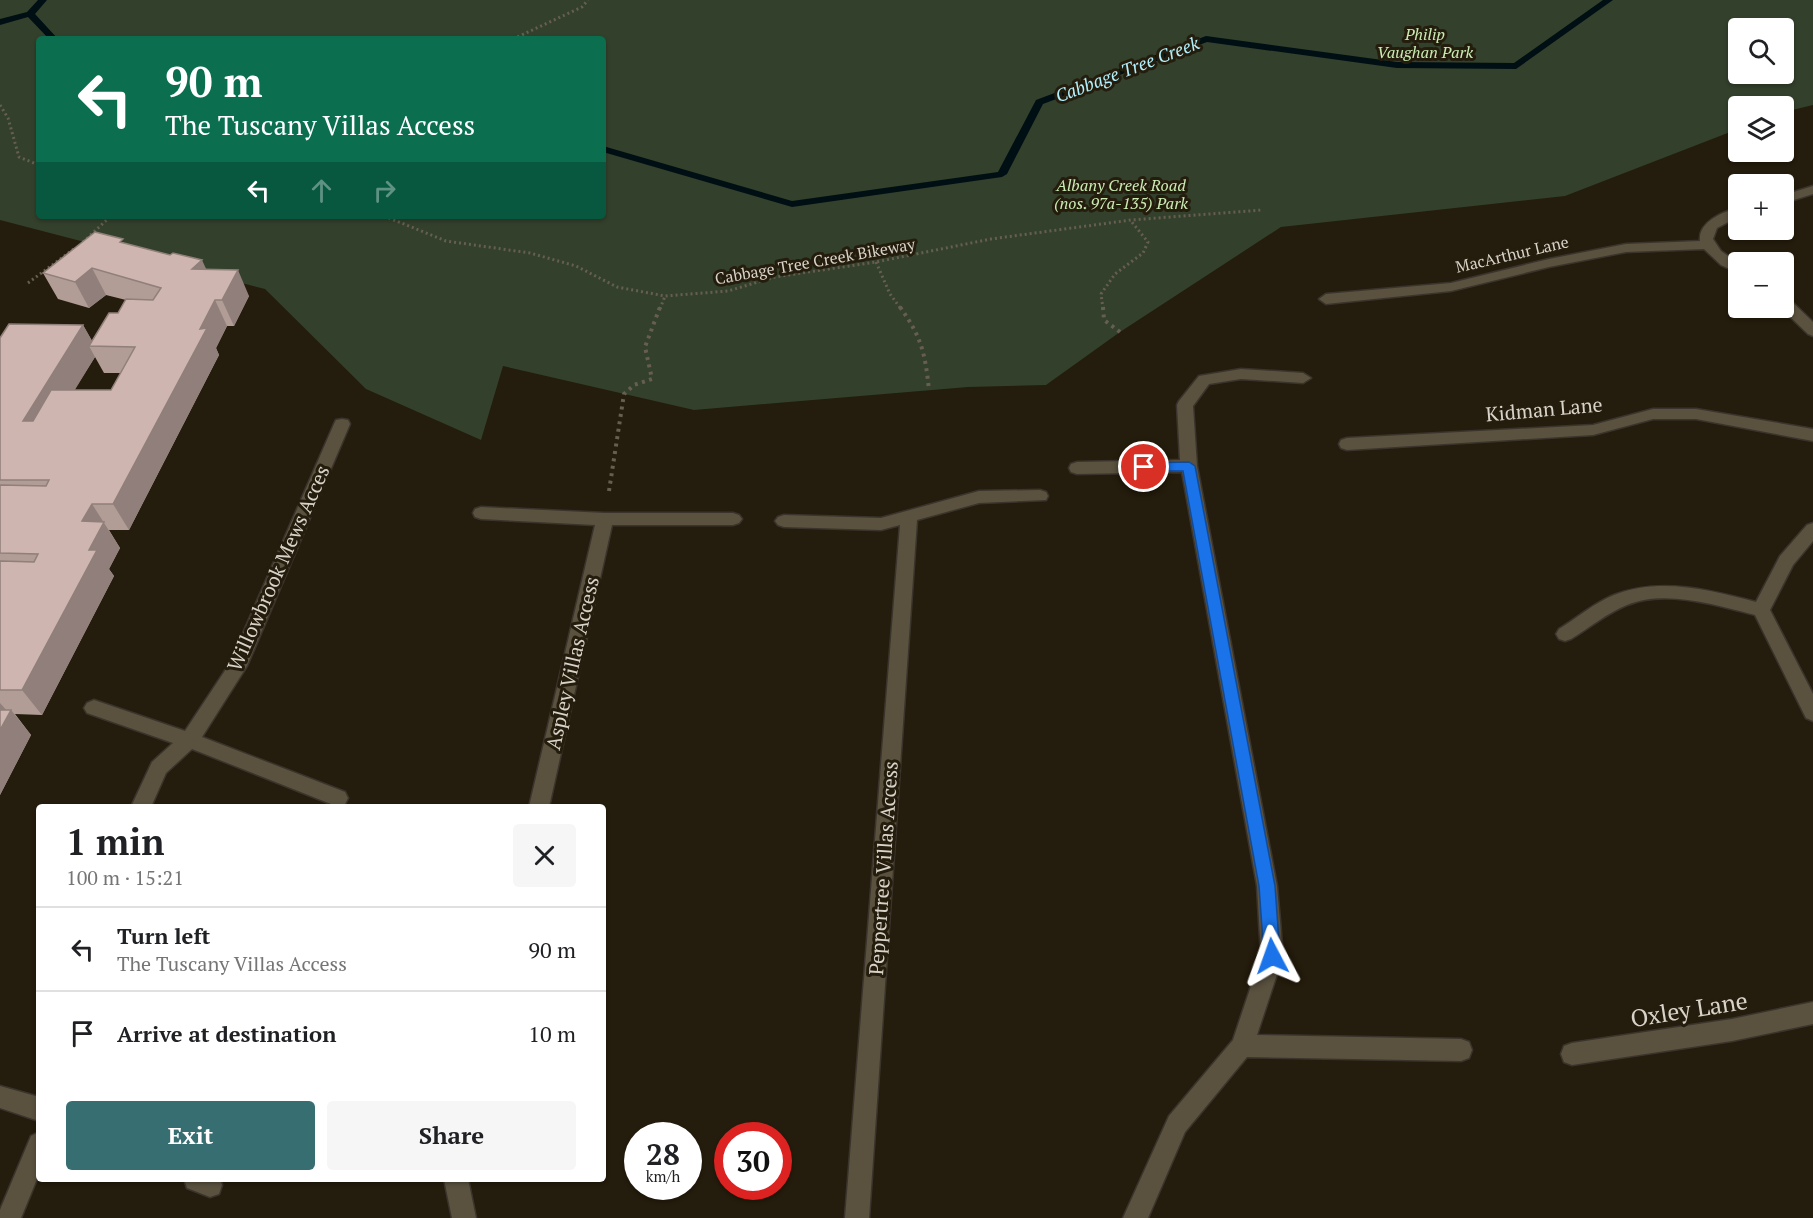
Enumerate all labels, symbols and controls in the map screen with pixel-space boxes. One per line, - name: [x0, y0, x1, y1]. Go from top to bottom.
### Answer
- map controls: [1728, 18, 1794, 318]
- button: search: [1728, 18, 1794, 84]
- park label: Philip Vaughan Park: [1377, 23, 1474, 63]
- water label: Cabbage Tree Creek: [1052, 30, 1203, 108]
- text: 90 m: [165, 53, 263, 109]
- icon: left: [66, 60, 144, 138]
- button: layers: [1728, 96, 1794, 162]
- text: The Tuscany Villas Access: [165, 107, 475, 143]
- icon: left: [242, 174, 275, 207]
- icon: ahead: [305, 174, 338, 207]
- icon: right: [368, 174, 401, 207]
- park label: Albany Creek Road (nos. 97a-135) Park: [1054, 174, 1188, 214]
- button: +: [1728, 174, 1794, 240]
- street label: MacArthur Lane: [1453, 230, 1571, 278]
- street label: Cabbage Tree Creek Bikeway: [713, 232, 918, 289]
- button: −: [1728, 252, 1794, 318]
- street label: Kidman Lane: [1484, 390, 1604, 428]
- pin: [1118, 441, 1169, 492]
- icon: arrive: [1127, 450, 1160, 483]
- street label: Willowbrook Mews Acces: [220, 461, 336, 675]
- street label: Aspley Villas Access: [539, 574, 605, 752]
- street label: Peppertree Villas Access: [862, 760, 904, 976]
- text: 1 min: [66, 818, 164, 865]
- button: close: [513, 824, 576, 887]
- text: 100 m · 15:21: [66, 864, 184, 891]
- text: Turn left: [117, 921, 210, 950]
- position arrow: [1240, 924, 1304, 988]
- icon: left: [66, 933, 99, 966]
- text: 90 m: [528, 935, 576, 964]
- text: The Tuscany Villas Access: [117, 950, 347, 977]
- street label: Oxley Lane: [1628, 984, 1750, 1034]
- icon: arrive: [66, 1017, 99, 1050]
- text: Arrive at destination: [117, 1019, 336, 1048]
- text: 10 m: [528, 1019, 576, 1048]
- button: Exit: [66, 1101, 315, 1170]
- button: Share: [327, 1101, 576, 1170]
- speed limit sign: 30: [714, 1122, 792, 1200]
- text: 28: [646, 1134, 680, 1174]
- text: km/h: [646, 1166, 680, 1186]

